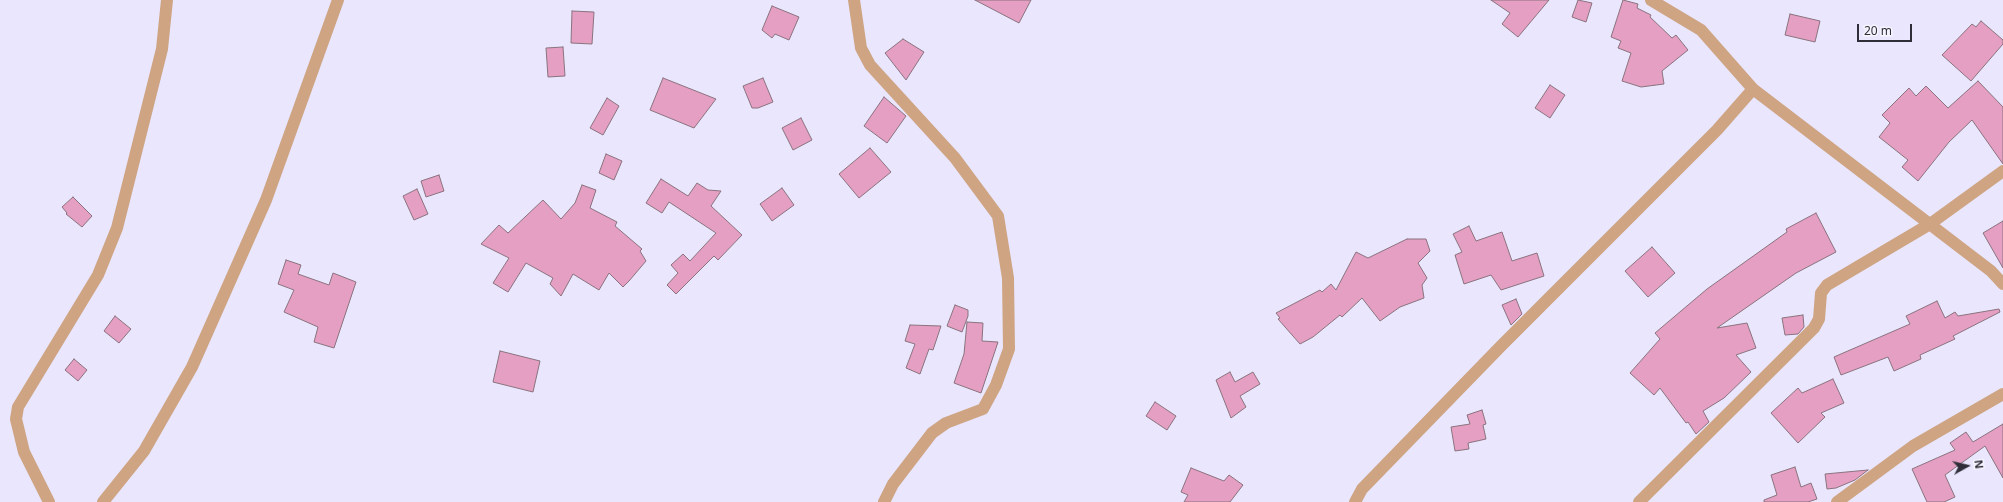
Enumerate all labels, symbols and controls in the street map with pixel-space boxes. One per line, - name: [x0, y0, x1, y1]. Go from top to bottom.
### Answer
- scale bar: [1859, 16, 1914, 42]
- text: 20 m: [1864, 22, 1892, 39]
- north arrow: [1947, 446, 1987, 486]
- text: N: [1971, 459, 1987, 470]

